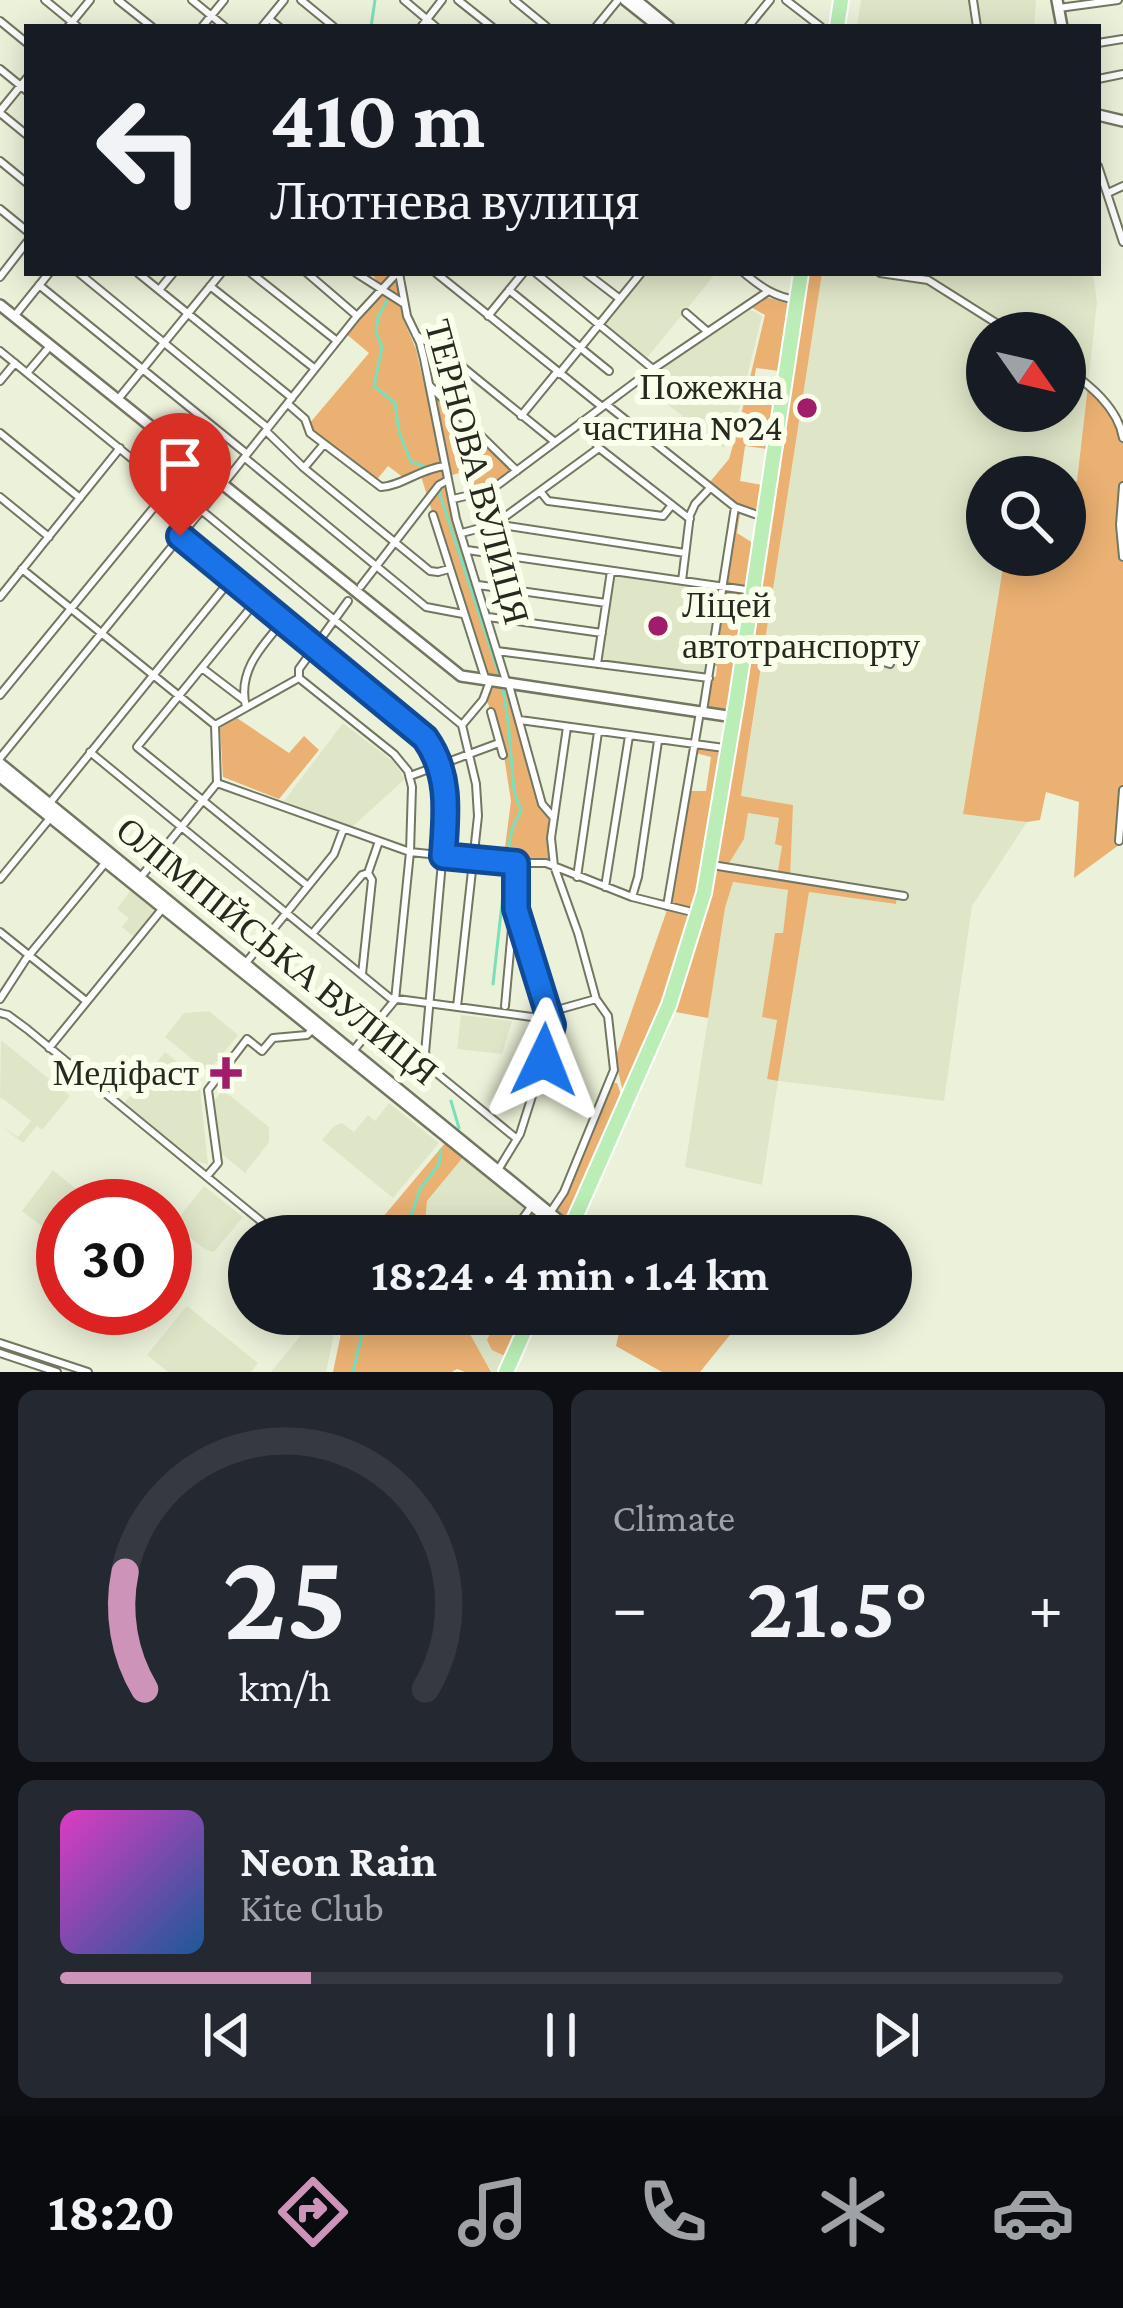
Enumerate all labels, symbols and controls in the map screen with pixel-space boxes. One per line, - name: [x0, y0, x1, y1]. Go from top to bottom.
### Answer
- icon: left: [72, 72, 228, 228]
- text: 410 m: [270, 72, 485, 165]
- text: Лютнева вулиця: [270, 171, 639, 231]
- north arrow: [966, 312, 1086, 432]
- map controls: [966, 312, 1086, 576]
- street label: ТЕРНОВА ВУЛИЦЯ: [417, 315, 537, 629]
- place label: Пожежна частина №24: [583, 367, 783, 448]
- marker: Пожежна частина №24: [794, 395, 820, 421]
- pin: [129, 413, 231, 536]
- icon: arrive: [147, 431, 213, 497]
- button: search: [966, 456, 1086, 576]
- place label: Ліцей автотранспорту: [682, 585, 920, 666]
- marker: Ліцей автотранспорту: [645, 613, 671, 639]
- street label: ОЛІМПІЙСЬКА ВУЛИЦЯ: [109, 809, 445, 1093]
- position arrow: [481, 997, 607, 1123]
- place label: Медіфаст: [53, 1053, 199, 1093]
- marker: Медіфаст: [210, 1057, 242, 1089]
- speed limit sign: 30: [36, 1179, 192, 1335]
- text: 18:24 · 4 min · 1.4 km: [371, 1250, 769, 1300]
- text: Climate: [613, 1496, 735, 1539]
- text: 25: [223, 1526, 348, 1665]
- text: 21.5°: [747, 1556, 929, 1656]
- text: −: [613, 1570, 647, 1643]
- text: +: [1028, 1570, 1063, 1643]
- text: km/h: [239, 1663, 331, 1710]
- text: Neon Rain: [240, 1836, 437, 1886]
- text: Kite Club: [240, 1886, 384, 1929]
- icon: previous: [194, 2002, 260, 2068]
- icon: pause: [528, 2002, 594, 2068]
- icon: next: [863, 2002, 929, 2068]
- icon: directions: [271, 2170, 355, 2254]
- icon: music: [451, 2170, 535, 2254]
- icon: phone: [631, 2170, 715, 2254]
- icon: climate: [811, 2170, 895, 2254]
- icon: car: [991, 2170, 1075, 2254]
- text: 18:20: [48, 2182, 175, 2242]

